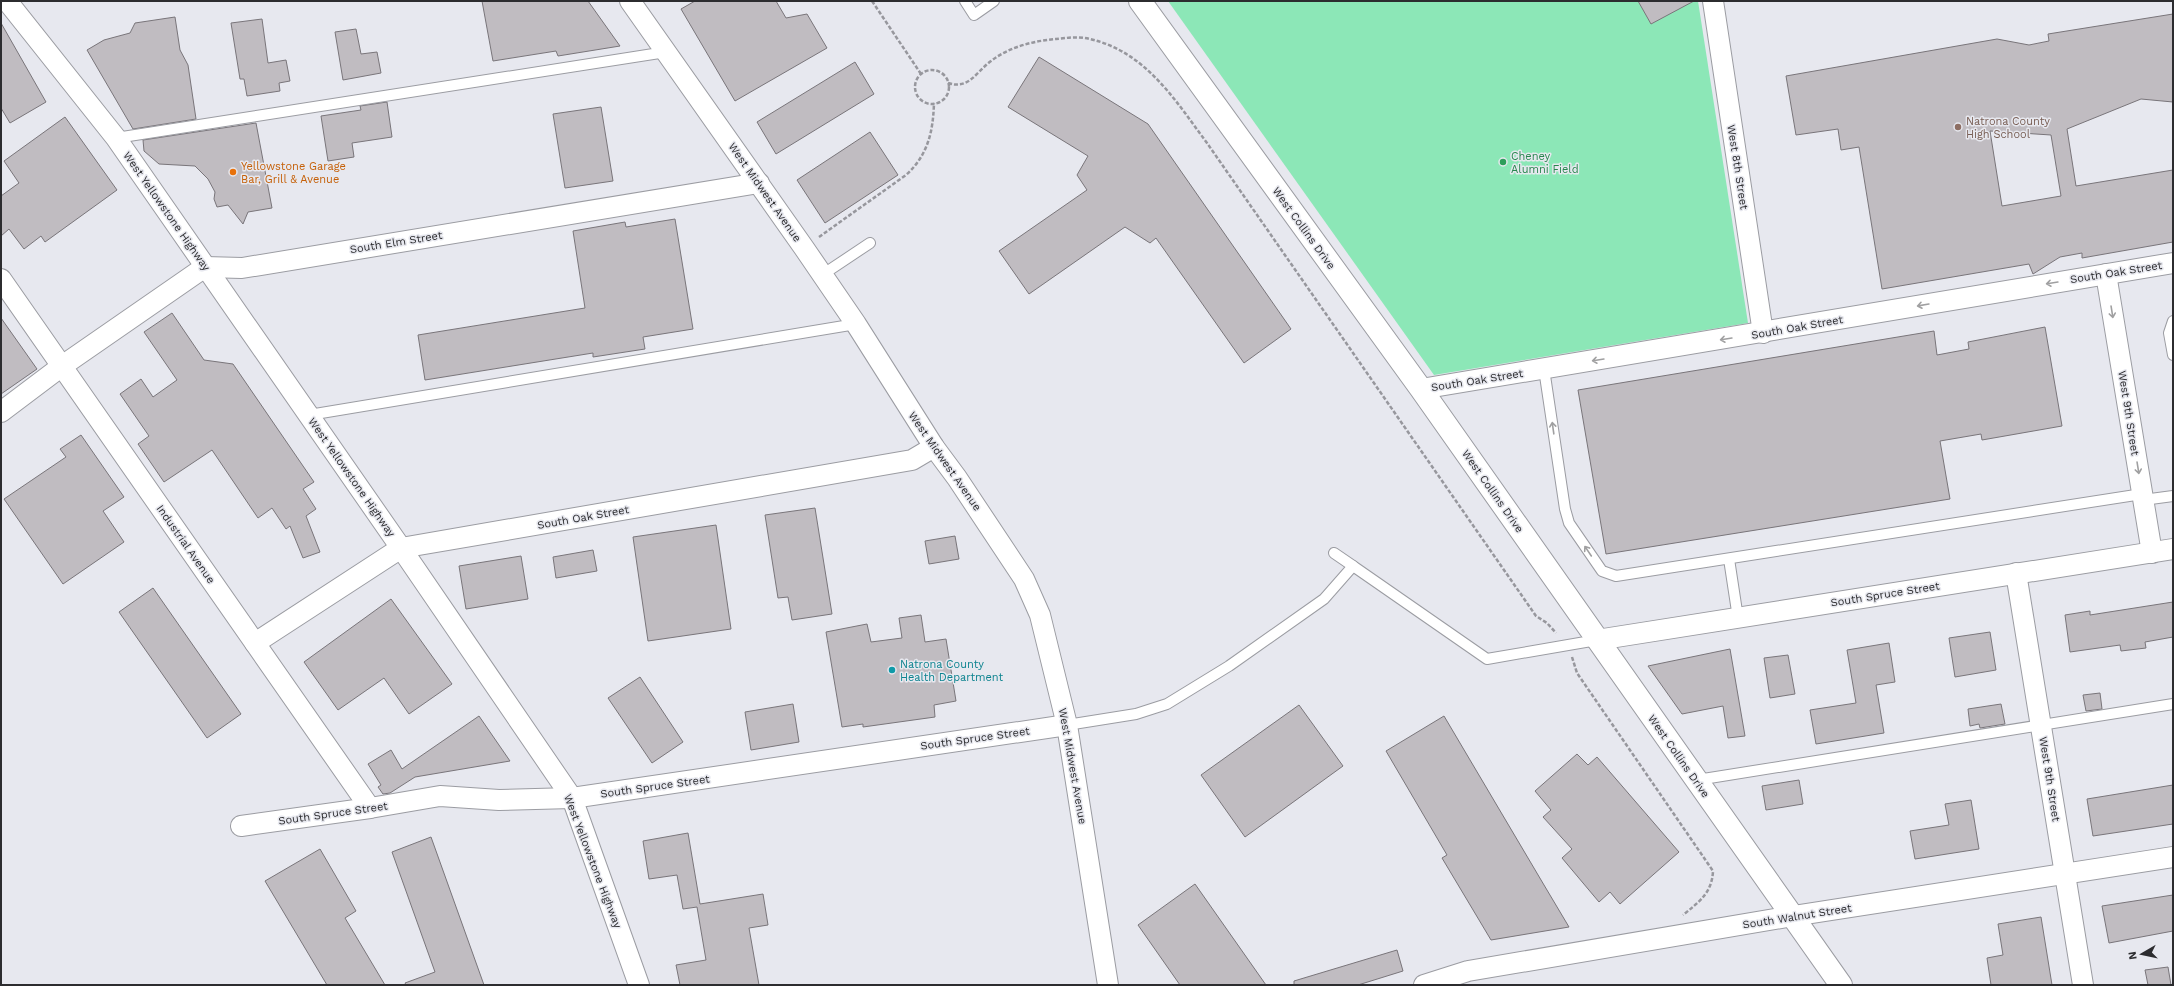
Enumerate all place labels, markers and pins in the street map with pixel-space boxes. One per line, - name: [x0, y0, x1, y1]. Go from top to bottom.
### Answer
- place label: Natrona County High School: [1966, 115, 2050, 141]
- marker: Natrona County High School: [1953, 122, 1963, 132]
- place label: Cheney Alumni Field: [1511, 150, 1579, 176]
- marker: Cheney Alumni Field: [1498, 157, 1508, 167]
- place label: Yellowstone Garage Bar, Grill & Avenue: [241, 160, 346, 186]
- marker: Yellowstone Garage Bar, Grill & Avenue: [228, 167, 238, 177]
- place label: Natrona County Health Department: [900, 658, 1004, 684]
- marker: Natrona County Health Department: [887, 665, 897, 675]

